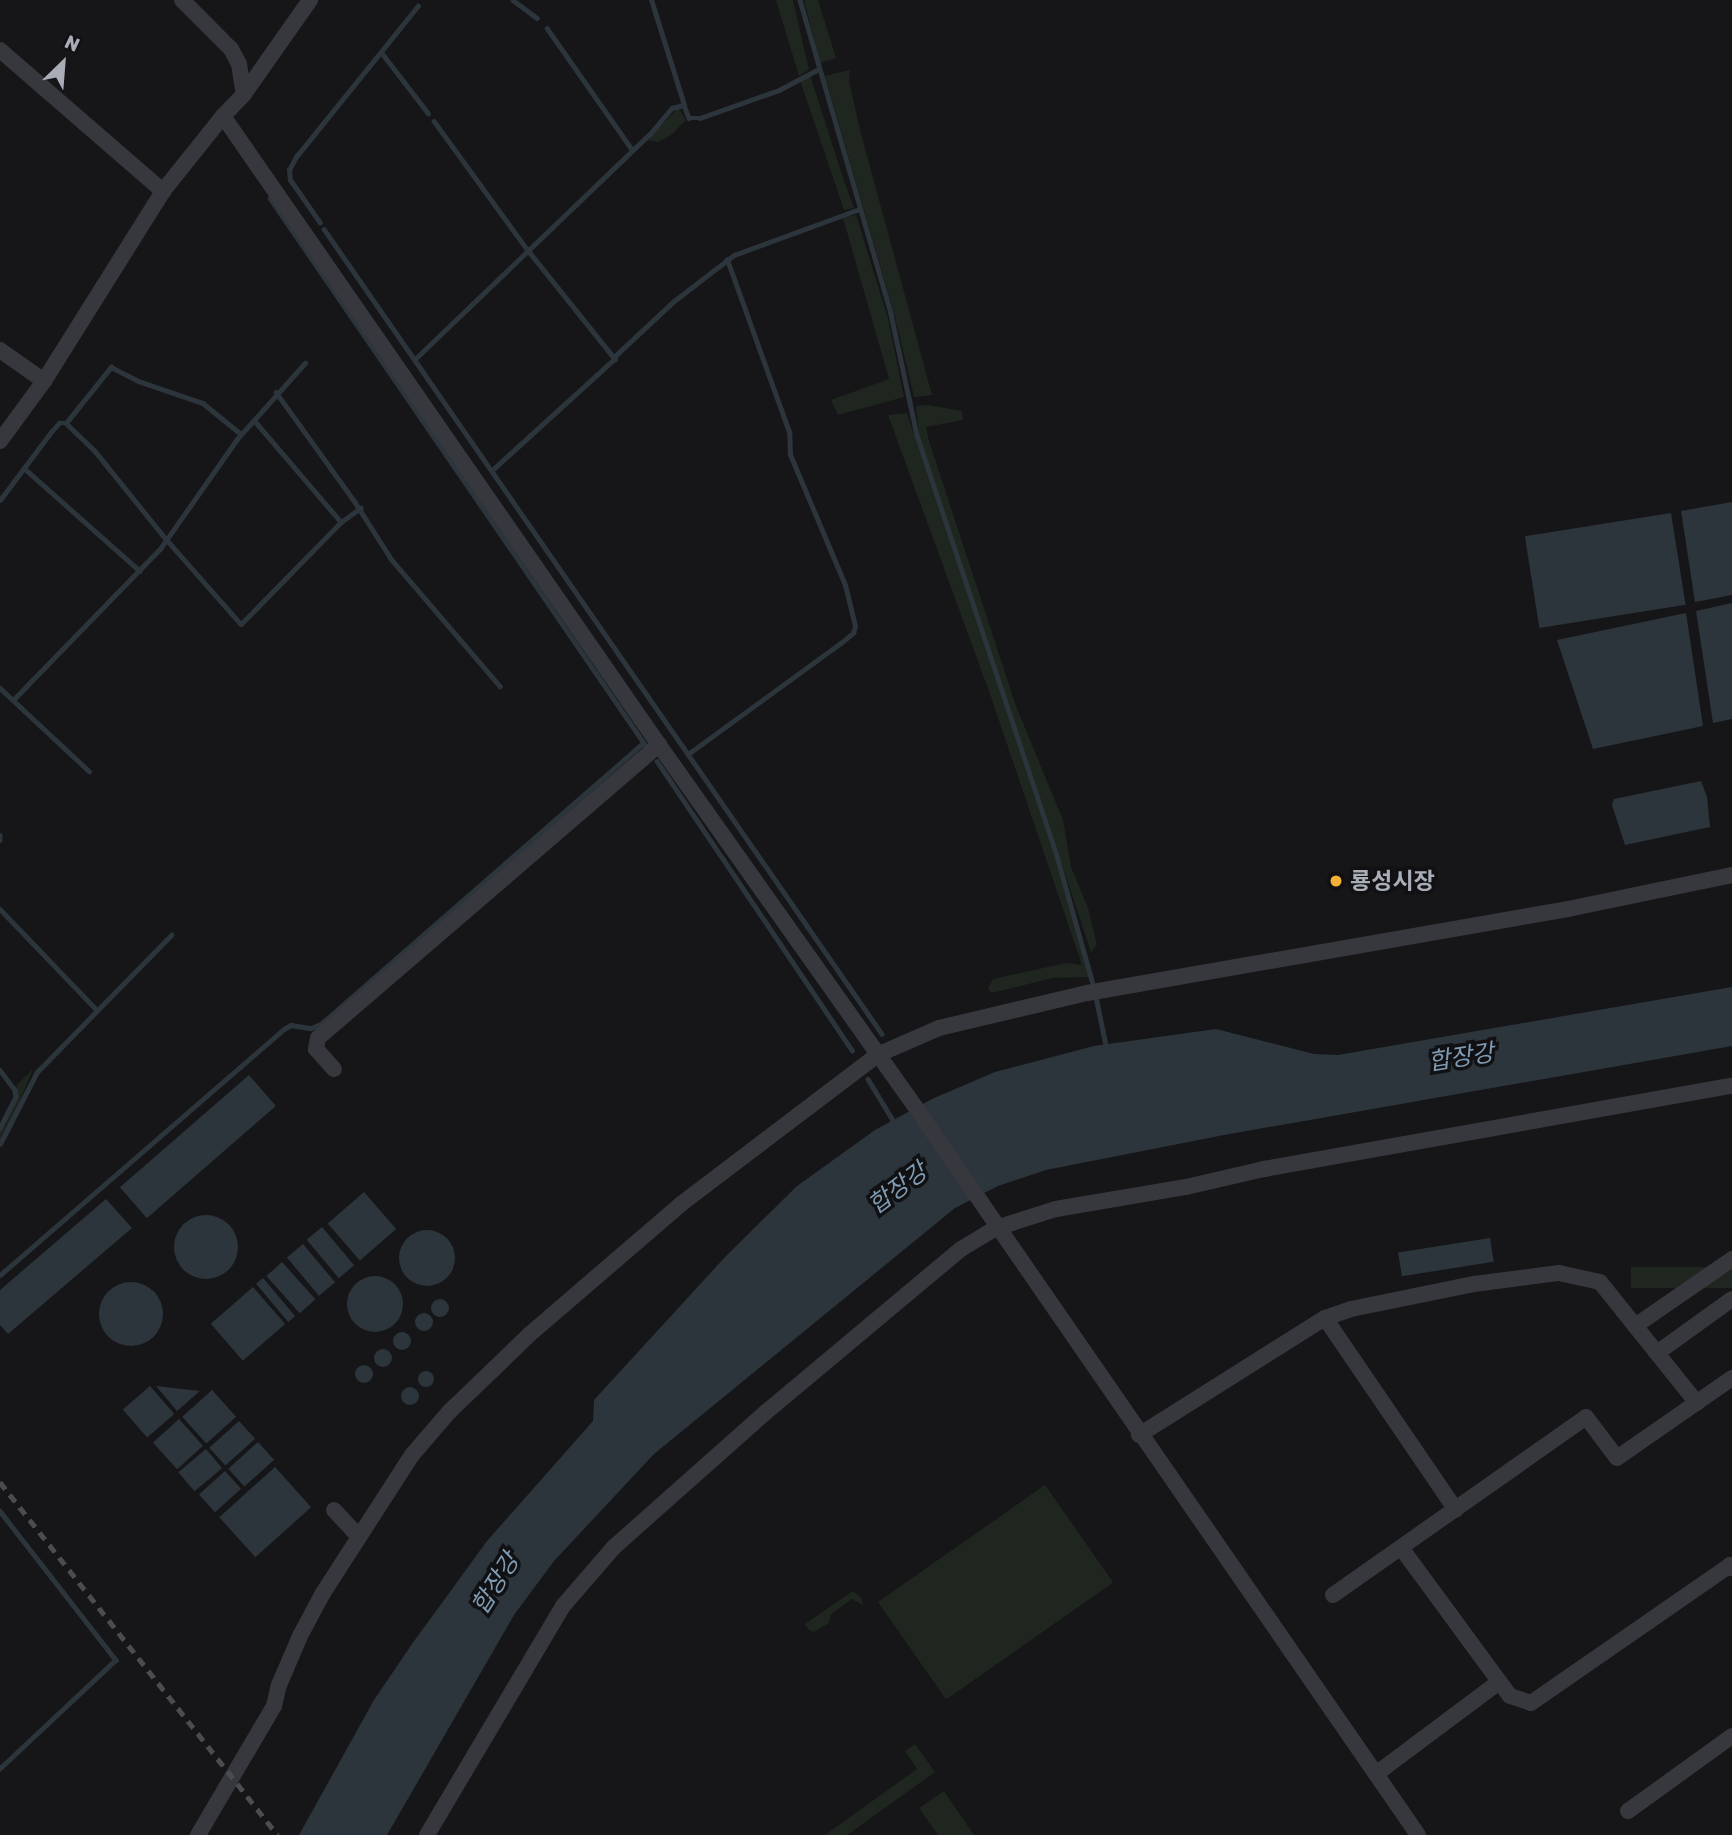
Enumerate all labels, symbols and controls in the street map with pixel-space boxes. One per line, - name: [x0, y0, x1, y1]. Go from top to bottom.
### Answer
- north arrow: [28, 28, 98, 98]
- text: N: [61, 30, 83, 57]
- place label: 룡성시장: [1350, 867, 1435, 895]
- marker: 룡성시장: [1328, 873, 1344, 889]
- water label: 합장강: [1426, 1039, 1496, 1077]
- water label: 합장강: [863, 1158, 933, 1220]
- water label: 합장강: [466, 1548, 526, 1620]

